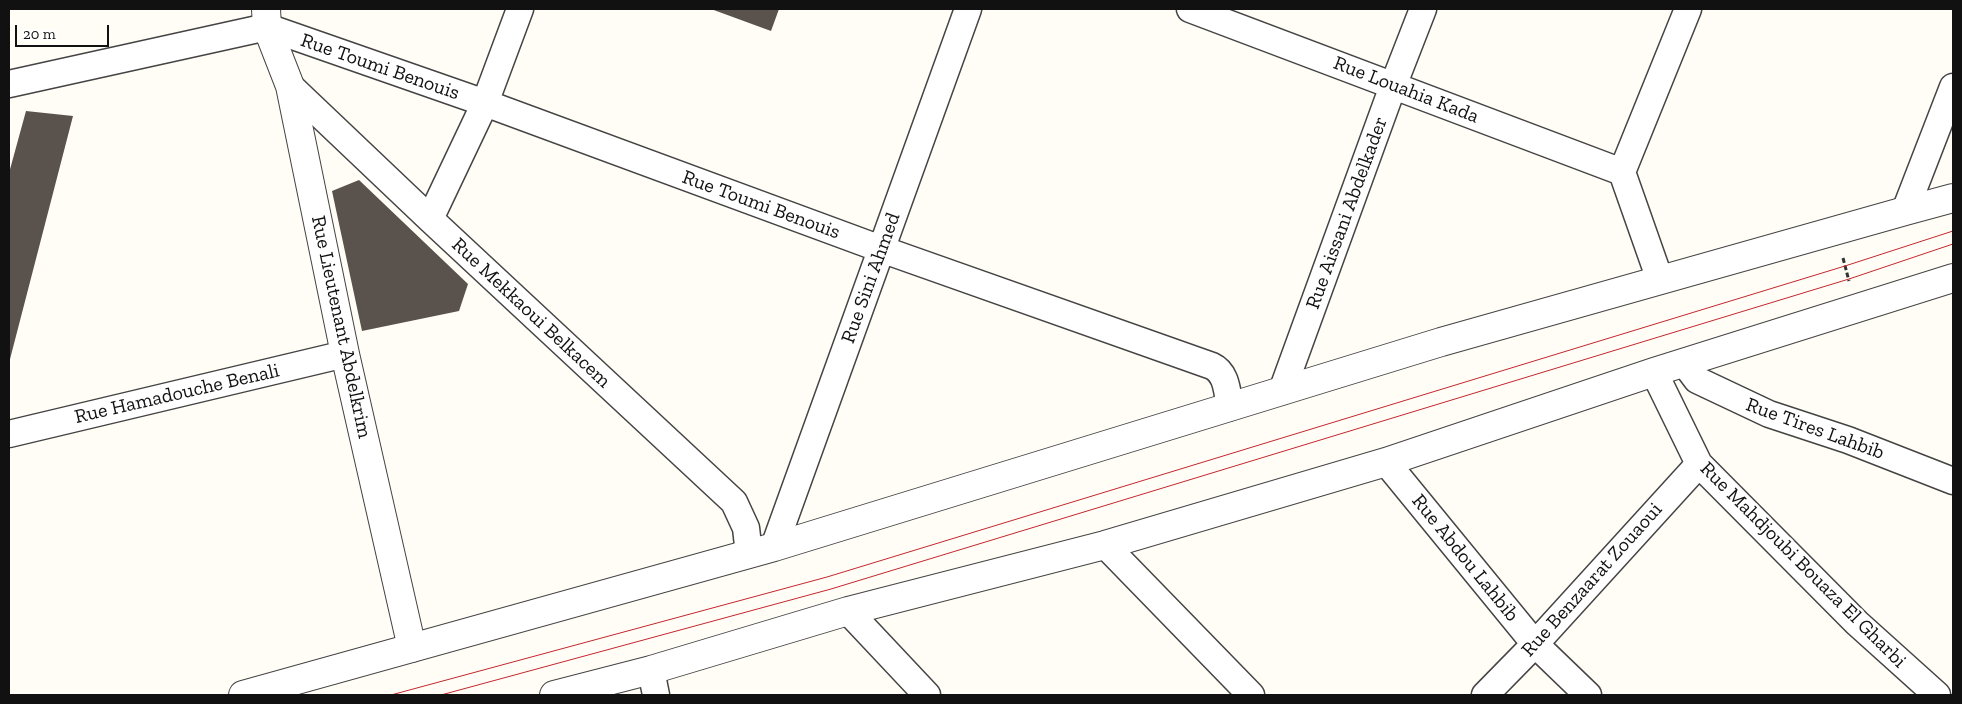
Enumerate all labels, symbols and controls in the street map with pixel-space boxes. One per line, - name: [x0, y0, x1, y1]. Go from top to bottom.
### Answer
- scale bar: [18, 15, 111, 47]
- text: 20 m: [23, 25, 56, 43]
- street label: Rue Toumi Benouis: [297, 29, 463, 105]
- street label: Rue Louahia Kada: [1330, 51, 1482, 129]
- street label: Rue Aissani Abdelkader: [1301, 114, 1393, 312]
- street label: Rue Toumi Benouis: [679, 165, 843, 245]
- street label: Rue Sini Ahmed: [836, 209, 906, 347]
- street label: Rue Lieutenant Abdelkrim: [306, 213, 376, 441]
- street label: Rue Mekkaoui Belkacem: [446, 233, 616, 393]
- street label: Rue Hamadouche Benali: [72, 359, 282, 429]
- street label: Rue Tires Lahbib: [1743, 393, 1887, 465]
- street label: Rue Mahdjoubi Bouaza El Gharbi: [1695, 457, 1911, 673]
- street label: Rue Abdou Lahbib: [1406, 489, 1524, 627]
- street label: Rue Benzaarat Zouaoui: [1517, 498, 1667, 662]

